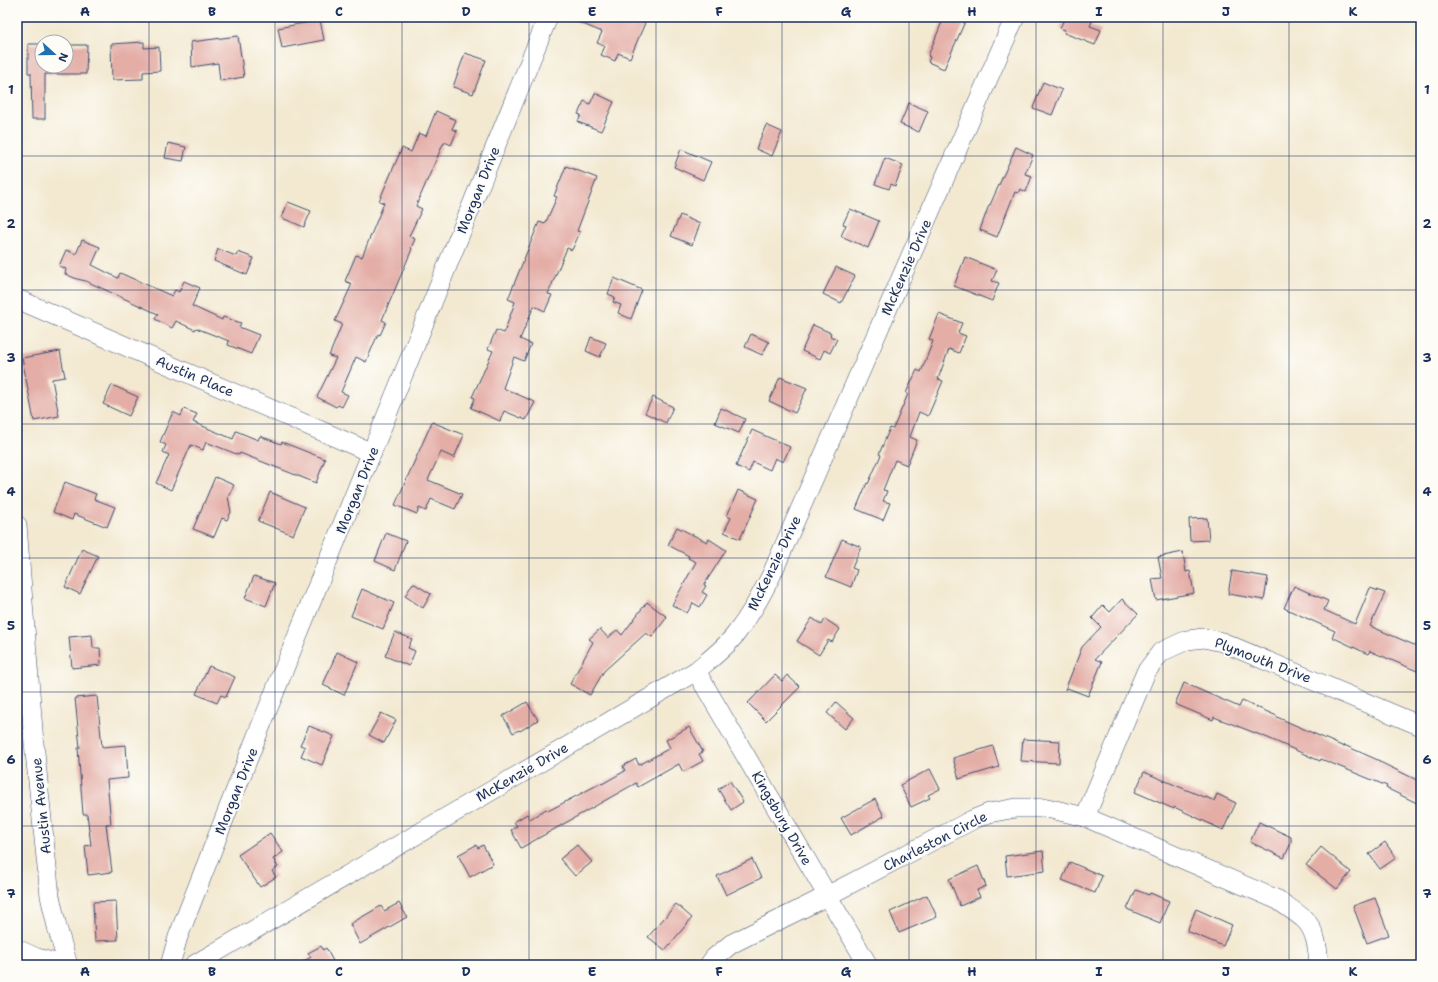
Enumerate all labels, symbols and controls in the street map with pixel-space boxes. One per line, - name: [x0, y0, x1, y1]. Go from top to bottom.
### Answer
- text: A: [80, 3, 90, 20]
- text: B: [208, 3, 216, 20]
- text: C: [335, 3, 343, 20]
- text: D: [461, 3, 471, 20]
- text: E: [588, 3, 597, 20]
- text: F: [715, 3, 723, 20]
- text: G: [841, 3, 852, 20]
- text: H: [967, 3, 977, 20]
- text: I: [1095, 3, 1103, 20]
- text: J: [1222, 3, 1230, 20]
- text: K: [1349, 3, 1358, 20]
- north arrow: [34, 34, 74, 74]
- text: N: [54, 51, 71, 64]
- text: 1: [8, 81, 14, 98]
- text: 1: [1424, 81, 1430, 98]
- street label: Morgan Drive: [452, 144, 504, 236]
- text: 2: [6, 215, 16, 232]
- text: 2: [1422, 215, 1432, 232]
- street label: McKenzie Drive: [877, 216, 935, 318]
- text: 3: [6, 349, 16, 366]
- text: 3: [1422, 349, 1432, 366]
- street label: Austin Place: [153, 351, 237, 401]
- street label: Morgan Drive: [331, 444, 383, 536]
- text: 4: [6, 483, 16, 500]
- text: 4: [1422, 483, 1432, 500]
- street label: McKenzie Drive: [743, 512, 805, 614]
- text: 5: [7, 617, 15, 634]
- text: 5: [1423, 617, 1431, 634]
- street label: Plymouth Drive: [1212, 633, 1314, 687]
- street label: McKenzie Drive: [473, 738, 571, 806]
- street label: Morgan Drive: [210, 745, 262, 837]
- text: 6: [6, 751, 16, 768]
- text: 6: [1422, 751, 1432, 768]
- street label: Austin Avenue: [27, 757, 55, 855]
- street label: Kingsbury Drive: [748, 768, 816, 868]
- street label: Charleston Circle: [880, 807, 990, 875]
- text: 7: [6, 885, 16, 902]
- text: 7: [1422, 885, 1432, 902]
- text: A: [80, 963, 90, 980]
- text: B: [208, 963, 216, 980]
- text: C: [335, 963, 343, 980]
- text: D: [461, 963, 471, 980]
- text: E: [588, 963, 597, 980]
- text: F: [715, 963, 723, 980]
- text: G: [841, 963, 852, 980]
- text: H: [967, 963, 977, 980]
- text: I: [1095, 963, 1103, 980]
- text: J: [1222, 963, 1230, 980]
- text: K: [1349, 963, 1358, 980]

